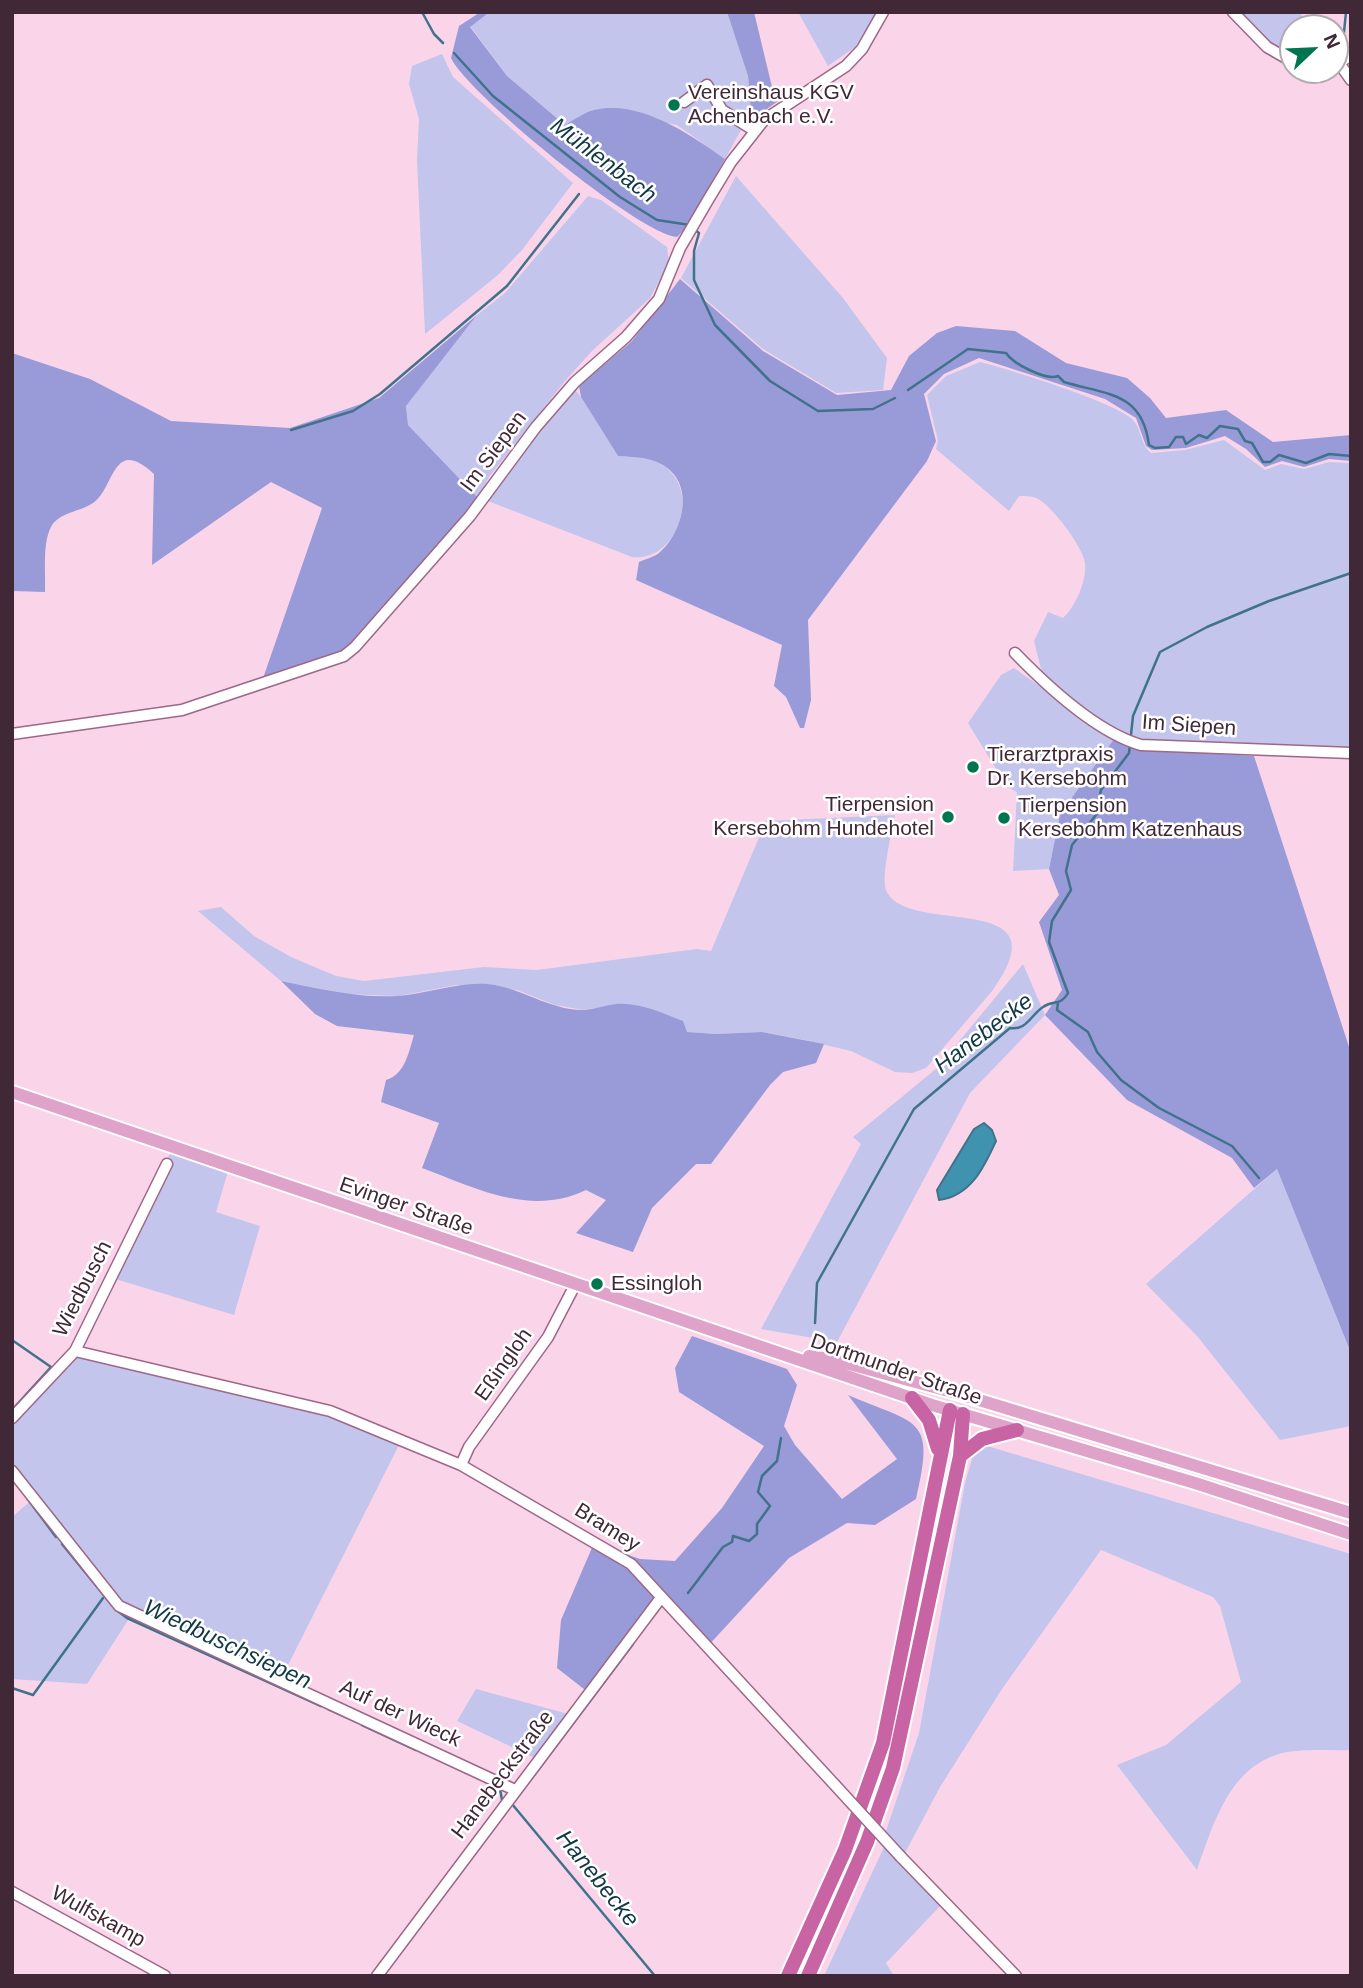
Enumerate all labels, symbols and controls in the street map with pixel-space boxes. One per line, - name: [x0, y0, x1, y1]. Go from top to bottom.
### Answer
- north arrow: [1279, 14, 1349, 84]
- text: N: [1320, 31, 1344, 52]
- place label: Vereinshaus KGV Achenbach e.V.: [688, 80, 854, 130]
- marker: Vereinshaus KGV Achenbach e.V.: [666, 97, 682, 113]
- water label: Mühlenbach: [545, 112, 661, 210]
- street label: Im Siepen: [455, 407, 533, 497]
- street label: Im Siepen: [1141, 710, 1237, 742]
- place label: Tierarztpraxis Dr. Kersebohm: [987, 742, 1127, 792]
- marker: Tierarztpraxis Dr. Kersebohm: [965, 759, 981, 775]
- place label: Tierpension Kersebohm Hundehotel: [713, 792, 934, 842]
- place label: Tierpension Kersebohm Katzenhaus: [1018, 793, 1242, 843]
- marker: Tierpension Kersebohm Hundehotel: [940, 809, 956, 825]
- marker: Tierpension Kersebohm Katzenhaus: [996, 810, 1012, 826]
- water label: Hanebecke: [929, 988, 1039, 1080]
- street label: Evinger Straße: [336, 1172, 476, 1242]
- street label: Wiedbusch: [48, 1237, 118, 1341]
- place label: Essingloh: [611, 1271, 702, 1297]
- marker: Essingloh: [589, 1276, 605, 1292]
- street label: Eßingloh: [470, 1324, 538, 1406]
- street label: Dortmunder Straße: [807, 1329, 985, 1411]
- street label: Bramey: [570, 1498, 644, 1558]
- water label: Wiedbuschsiepen: [139, 1594, 315, 1696]
- street label: Auf der Wieck: [335, 1675, 465, 1753]
- street label: Hanebeckstraße: [447, 1706, 559, 1844]
- water label: Hanebecke: [550, 1825, 644, 1933]
- street label: Wulfskamp: [47, 1881, 149, 1953]

